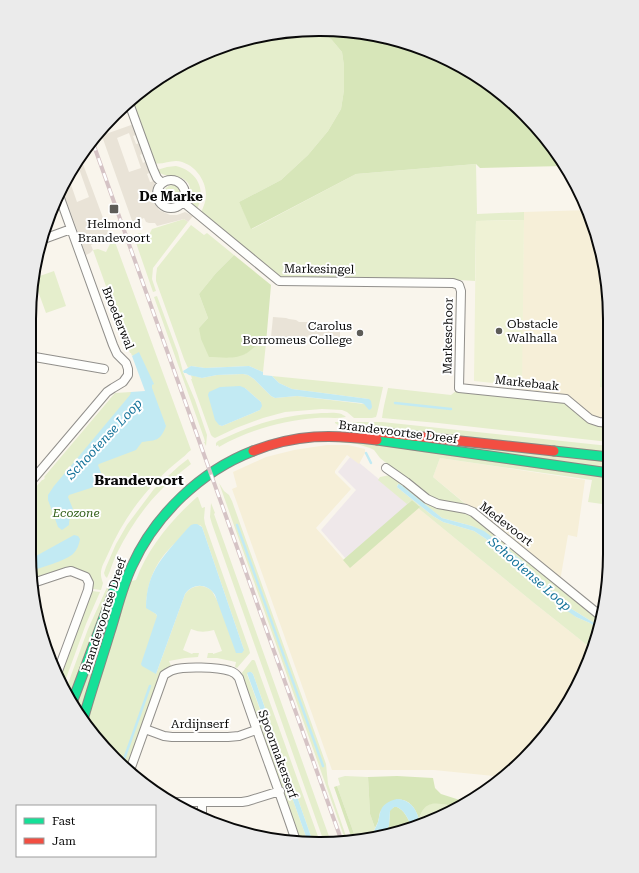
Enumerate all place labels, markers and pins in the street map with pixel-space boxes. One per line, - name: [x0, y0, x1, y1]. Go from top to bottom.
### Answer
- marker: Helmond Brandevoort: [108, 203, 120, 215]
- place label: Helmond Brandevoort: [78, 217, 151, 245]
- place label: Obstacle Walhalla: [507, 317, 558, 345]
- place label: Carolus Borromeus College: [243, 319, 352, 347]
- marker: Obstacle Walhalla: [494, 326, 504, 336]
- marker: Carolus Borromeus College: [355, 328, 365, 338]

